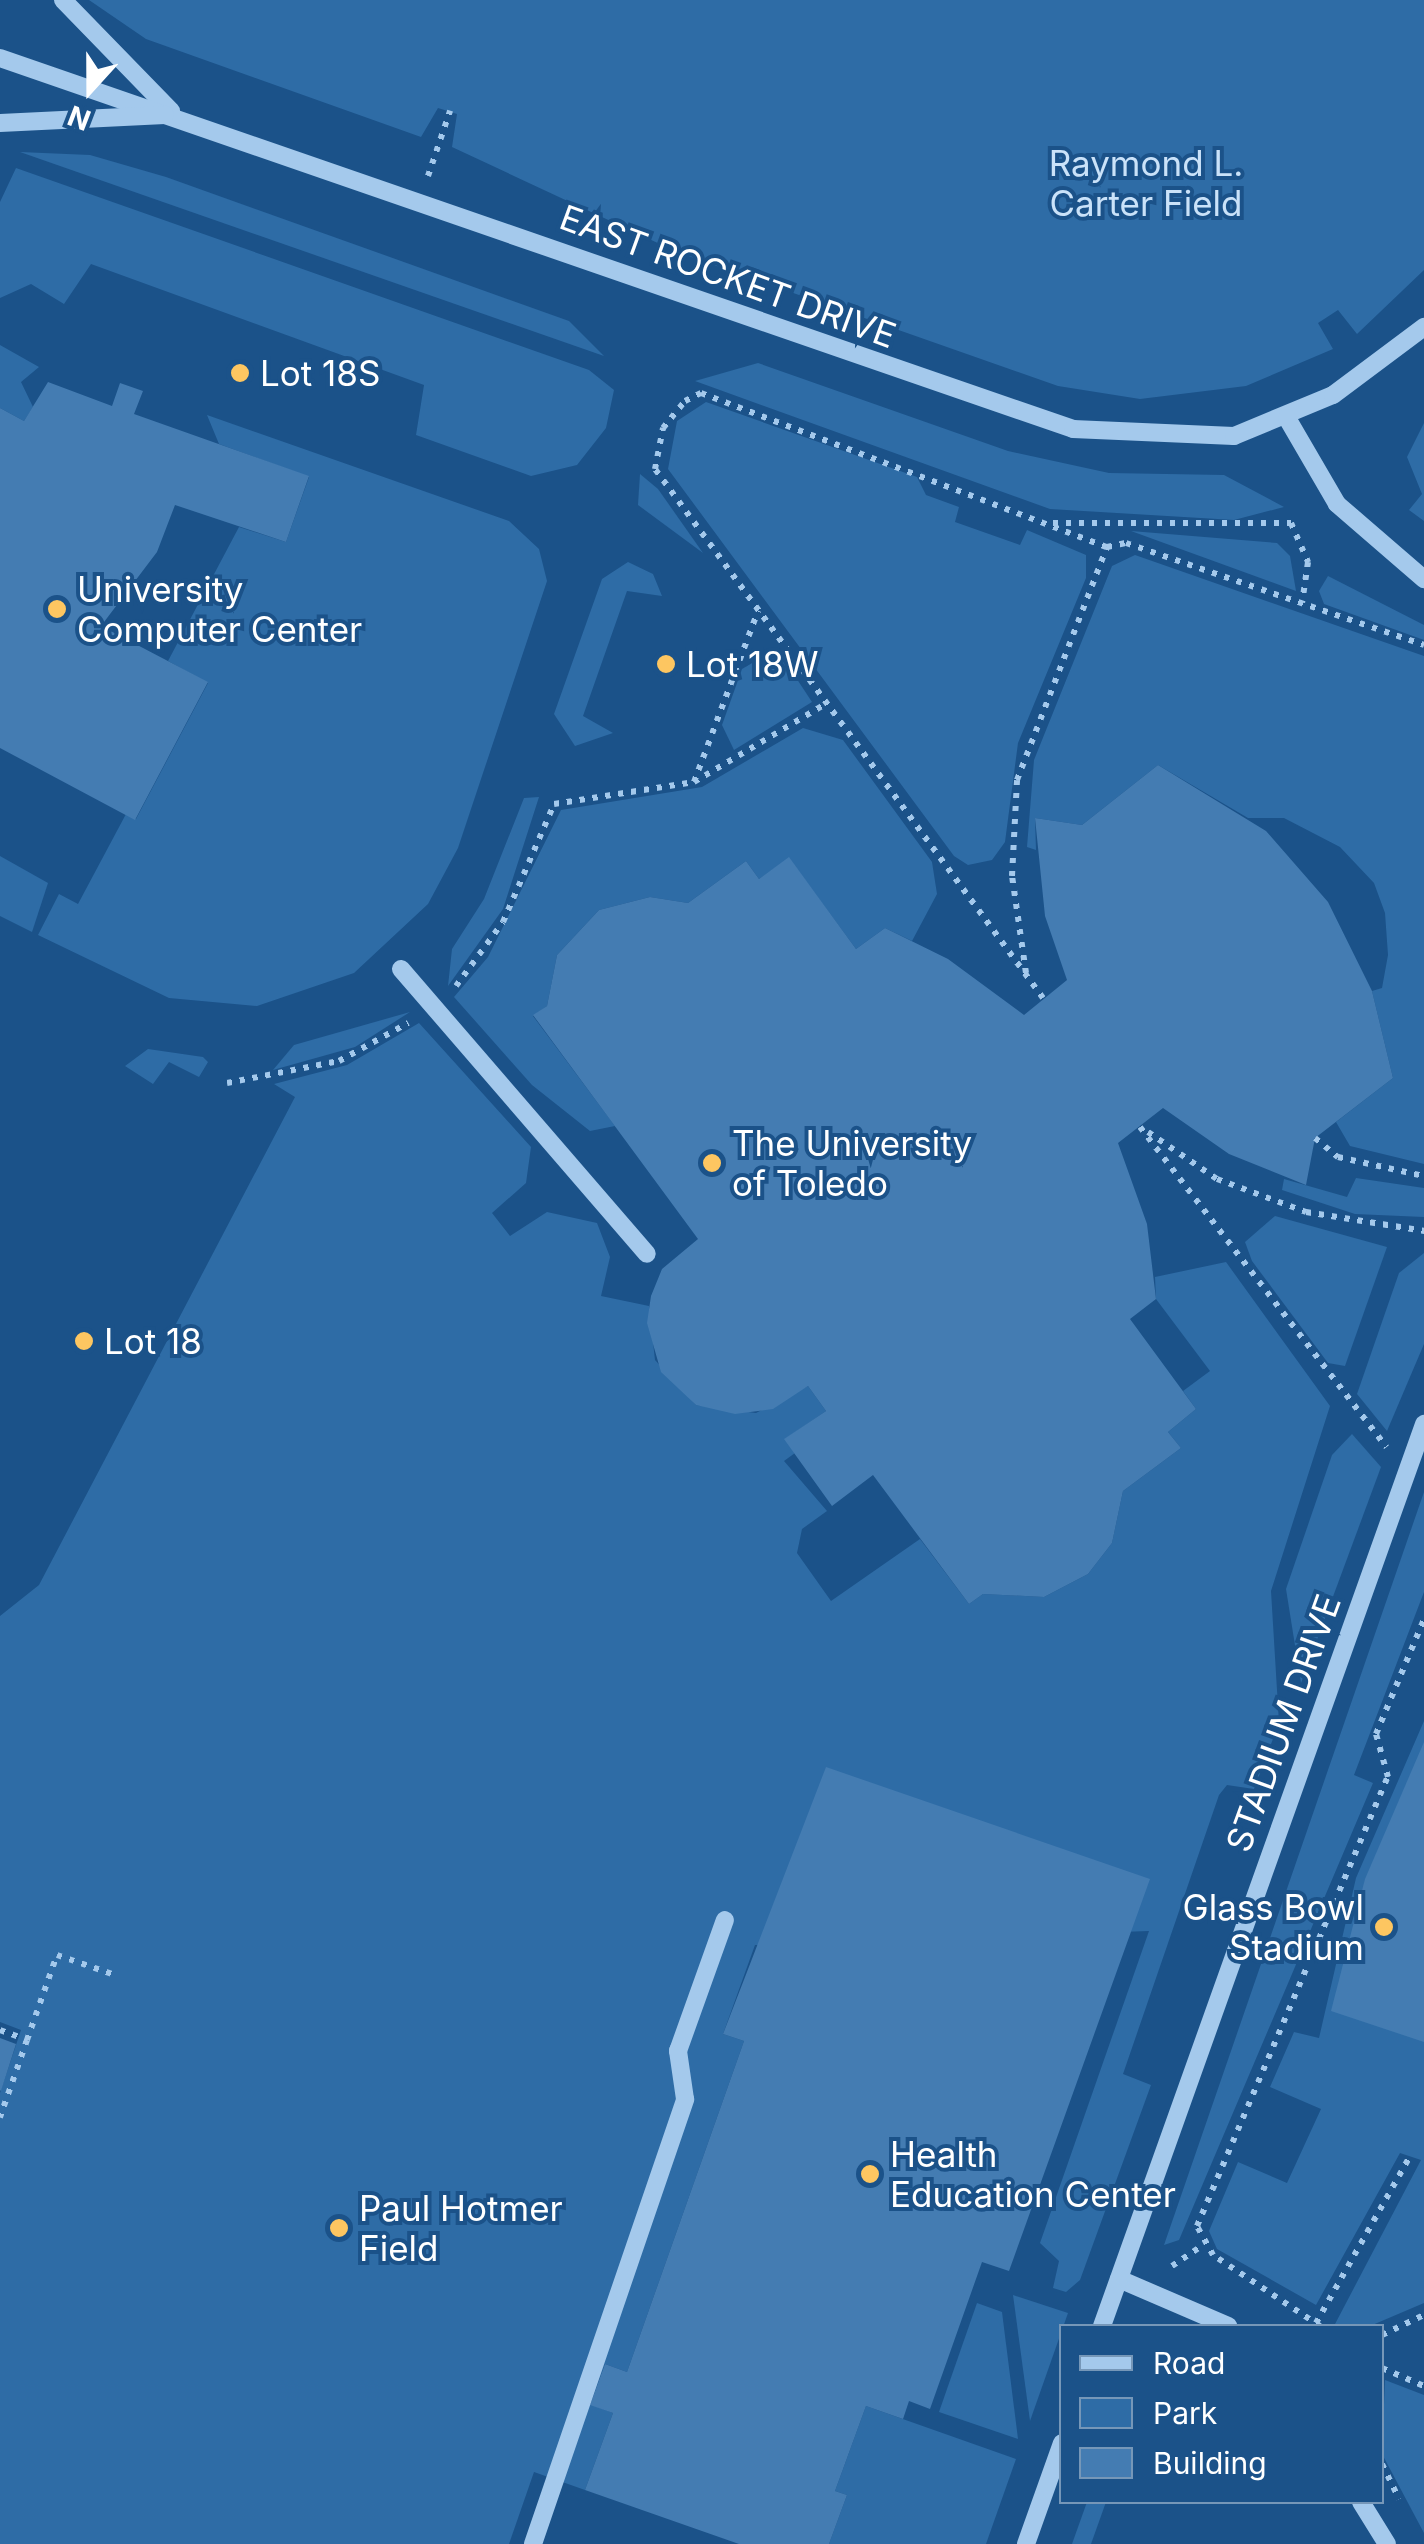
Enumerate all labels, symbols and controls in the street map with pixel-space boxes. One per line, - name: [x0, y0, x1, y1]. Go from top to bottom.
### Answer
- north arrow: [40, 40, 140, 140]
- text: N: [63, 98, 95, 138]
- park label: Raymond L. Carter Field: [1049, 142, 1243, 224]
- street label: EAST ROCKET DRIVE: [554, 196, 902, 356]
- place label: Lot 18S: [260, 352, 380, 394]
- marker: Lot 18S: [229, 362, 251, 384]
- place label: University Computer Center: [77, 568, 362, 650]
- marker: University Computer Center: [46, 598, 68, 620]
- place label: Lot 18W: [686, 643, 818, 685]
- marker: Lot 18W: [655, 653, 677, 675]
- place label: The University of Toledo: [732, 1122, 972, 1204]
- marker: The University of Toledo: [701, 1152, 723, 1174]
- place label: Lot 18: [104, 1320, 202, 1362]
- marker: Lot 18: [73, 1330, 95, 1352]
- street label: STADIUM DRIVE: [1217, 1589, 1349, 1857]
- place label: Glass Bowl Stadium: [1183, 1886, 1364, 1968]
- marker: Glass Bowl Stadium: [1373, 1916, 1395, 1938]
- place label: Health Education Center: [890, 2133, 1176, 2215]
- marker: Health Education Center: [859, 2163, 881, 2185]
- place label: Paul Hotmer Field: [359, 2187, 563, 2269]
- marker: Paul Hotmer Field: [328, 2217, 350, 2239]
- legend: [1059, 2324, 1384, 2504]
- text: Road: [1153, 2345, 1225, 2381]
- text: Park: [1153, 2395, 1217, 2431]
- text: Building: [1153, 2445, 1267, 2481]

